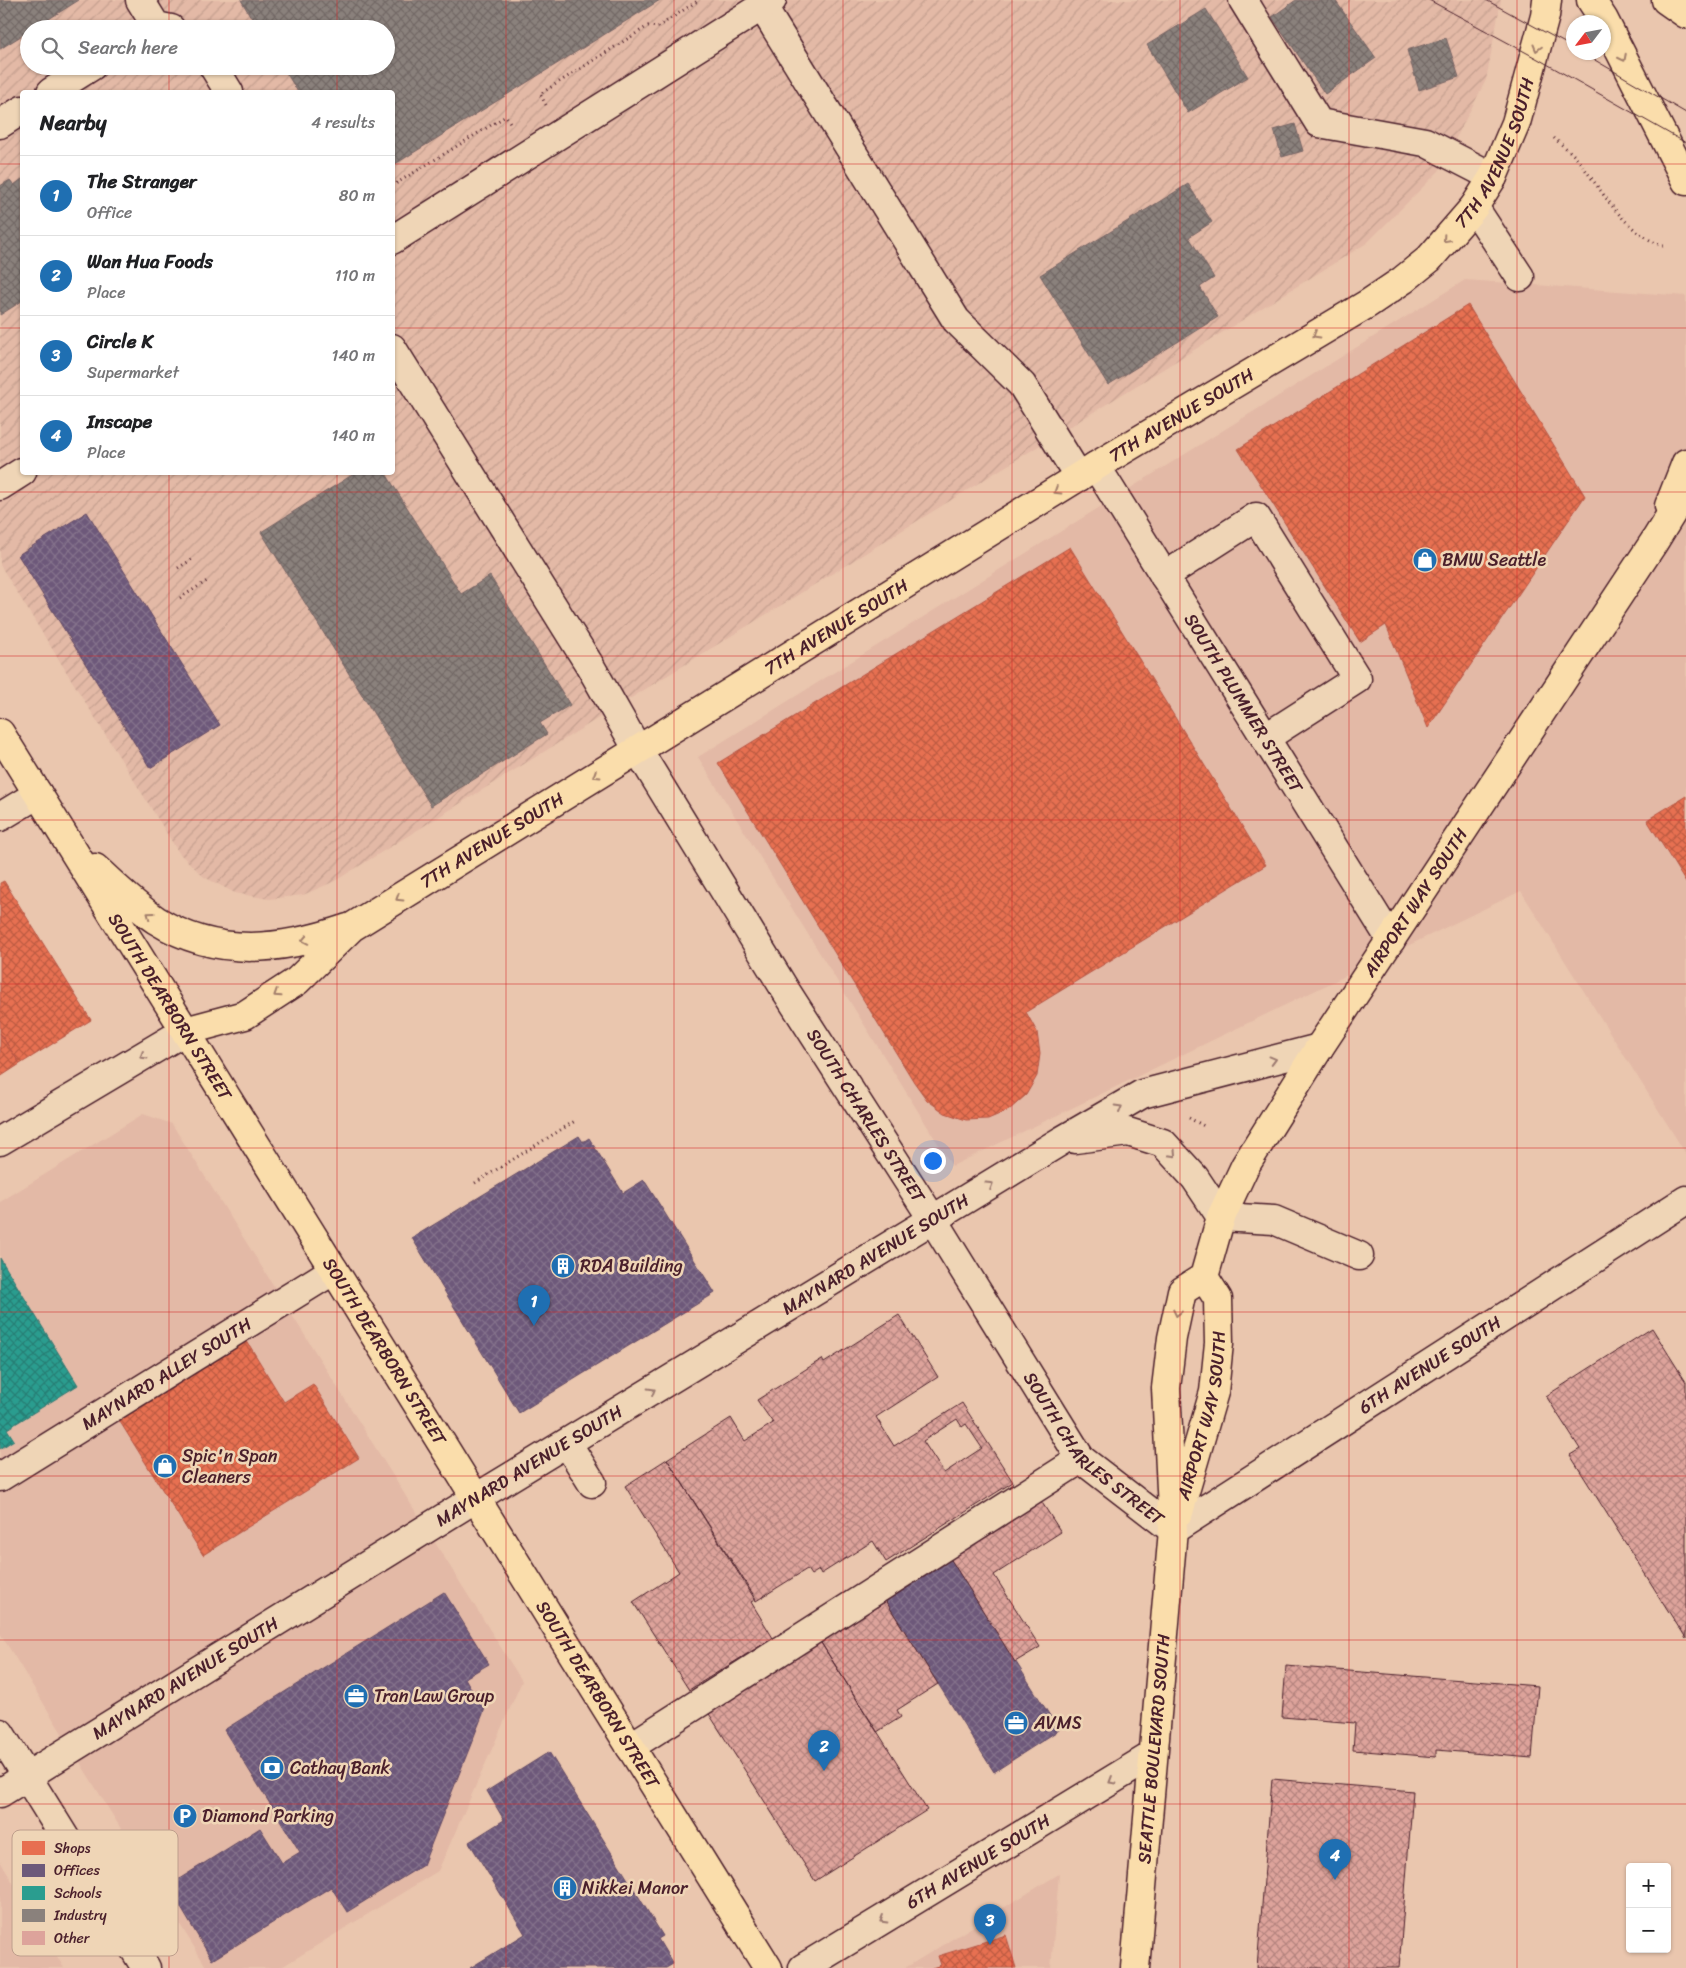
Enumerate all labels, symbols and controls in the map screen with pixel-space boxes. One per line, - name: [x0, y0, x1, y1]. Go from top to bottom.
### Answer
- north arrow: [1566, 15, 1611, 60]
- search box: [20, 20, 395, 75]
- text: Search here: [78, 31, 178, 64]
- icon: search: [38, 34, 66, 62]
- one-way arrow: [1532, 43, 1542, 51]
- one-way arrow: [1617, 52, 1627, 61]
- street label: 7TH AVENUE SOUTH: [1446, 74, 1544, 236]
- text: Nearby: [40, 104, 106, 142]
- text: 4 results: [311, 108, 375, 137]
- text: The Stranger: [87, 165, 197, 198]
- text: 1: [53, 181, 59, 210]
- text: 80 m: [339, 181, 375, 210]
- text: Office: [87, 198, 132, 227]
- one-way arrow: [1443, 233, 1451, 242]
- text: Wan Hua Foods: [87, 245, 213, 278]
- text: 2: [51, 261, 61, 290]
- text: 110 m: [335, 261, 375, 290]
- text: Place: [87, 278, 126, 307]
- text: Circle K: [87, 325, 153, 358]
- one-way arrow: [1312, 328, 1321, 338]
- text: 3: [52, 341, 60, 370]
- text: 140 m: [332, 341, 375, 370]
- text: Supermarket: [87, 358, 179, 387]
- street label: 7TH AVENUE SOUTH: [1102, 359, 1261, 471]
- text: Inscape: [87, 405, 152, 438]
- text: 4: [51, 421, 61, 450]
- text: 140 m: [332, 421, 375, 450]
- text: Place: [87, 438, 126, 467]
- one-way arrow: [1053, 484, 1062, 494]
- place label: BMW Seattle: [1442, 544, 1546, 576]
- shop icon: BMW Seattle: [1412, 547, 1438, 573]
- street label: 7TH AVENUE SOUTH: [758, 570, 915, 684]
- street label: SOUTH PLUMMER STREET: [1175, 607, 1312, 800]
- one-way arrow: [593, 769, 602, 779]
- street label: 7TH AVENUE SOUTH: [413, 783, 571, 897]
- street label: AIRPORT WAY SOUTH: [1354, 821, 1477, 984]
- one-way arrow: [395, 891, 404, 901]
- street label: SOUTH DEARBORN STREET: [99, 906, 241, 1108]
- one-way arrow: [146, 912, 156, 921]
- one-way arrow: [301, 934, 309, 945]
- one-way arrow: [273, 988, 282, 997]
- street label: SOUTH CHARLES STREET: [798, 1022, 934, 1210]
- one-way arrow: [140, 1049, 149, 1059]
- one-way arrow: [1269, 1055, 1278, 1066]
- one-way arrow: [1113, 1104, 1122, 1114]
- your location: [920, 1148, 946, 1174]
- one-way arrow: [1167, 1148, 1176, 1157]
- one-way arrow: [984, 1182, 993, 1192]
- street label: MAYNARD AVENUE SOUTH: [775, 1184, 976, 1324]
- place label: RDA Building: [580, 1250, 683, 1282]
- street label: SOUTH DEARBORN STREET: [314, 1251, 456, 1452]
- building icon: RDA Building: [550, 1253, 576, 1279]
- pin: 1: [518, 1285, 550, 1326]
- street label: 6TH AVENUE SOUTH: [1352, 1307, 1508, 1423]
- street label: MAYNARD ALLEY SOUTH: [75, 1308, 258, 1439]
- one-way arrow: [1172, 1309, 1183, 1318]
- street label: AIRPORT WAY SOUTH: [1167, 1330, 1235, 1505]
- street label: SOUTH CHARLES STREET: [1015, 1365, 1172, 1534]
- one-way arrow: [647, 1388, 656, 1398]
- street label: MAYNARD AVENUE SOUTH: [429, 1396, 629, 1536]
- place label: Spic'n Span Cleaners: [182, 1440, 278, 1493]
- shop icon: Spic'n Span Cleaners: [152, 1453, 178, 1479]
- street label: SOUTH DEARBORN STREET: [527, 1594, 669, 1795]
- street label: MAYNARD AVENUE SOUTH: [85, 1608, 285, 1748]
- street label: SEATTLE BOULEVARD SOUTH: [1128, 1632, 1180, 1865]
- place label: Tran Law Group: [374, 1680, 495, 1712]
- office icon: Tran Law Group: [343, 1683, 369, 1709]
- place label: AVMS: [1033, 1707, 1082, 1739]
- office icon: AVMS: [1003, 1710, 1029, 1736]
- pin: 2: [808, 1730, 840, 1771]
- place label: Cathay Bank: [290, 1752, 391, 1784]
- bank icon: Cathay Bank: [259, 1755, 285, 1781]
- one-way arrow: [1108, 1774, 1117, 1784]
- place label: Diamond Parking: [202, 1800, 334, 1832]
- parking icon: Diamond Parking: [172, 1803, 198, 1829]
- street label: 6TH AVENUE SOUTH: [899, 1805, 1057, 1918]
- legend: [12, 1830, 178, 1956]
- text: Shops: [54, 1836, 91, 1861]
- pin: 4: [1319, 1839, 1351, 1880]
- text: Offices: [54, 1858, 101, 1883]
- map controls: [1626, 1863, 1671, 1953]
- button: +: [1626, 1863, 1671, 1908]
- place label: Nikkei Manor: [582, 1872, 689, 1904]
- building icon: Nikkei Manor: [552, 1875, 578, 1901]
- text: Schools: [54, 1881, 102, 1906]
- text: Industry: [53, 1903, 108, 1928]
- pin: 3: [974, 1904, 1006, 1945]
- button: −: [1626, 1908, 1671, 1953]
- one-way arrow: [880, 1913, 889, 1923]
- text: Other: [54, 1926, 91, 1951]

